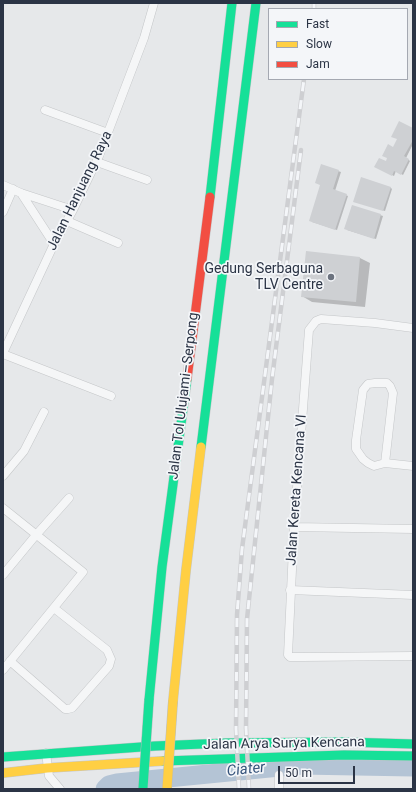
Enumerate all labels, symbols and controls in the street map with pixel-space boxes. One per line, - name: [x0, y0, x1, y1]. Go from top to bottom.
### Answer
- legend: [268, 8, 408, 80]
- text: Fast: [306, 17, 329, 31]
- text: Slow: [306, 37, 332, 51]
- text: Jam: [306, 57, 330, 71]
- street label: Jalan Hanjuang Raya: [44, 128, 116, 254]
- place label: Gedung Serbaguna TLV Centre: [204, 261, 323, 294]
- marker: Gedung Serbaguna TLV Centre: [326, 272, 336, 282]
- street label: Jalan Tol Ulujami–Serpong: [165, 312, 203, 480]
- street label: Jalan Kereta Kencana VI: [283, 414, 311, 566]
- street label: Jalan Arya Surya Kencana: [203, 734, 365, 754]
- scale bar: [280, 758, 357, 784]
- water label: Ciater: [226, 759, 266, 781]
- text: 50 m: [285, 766, 312, 780]

